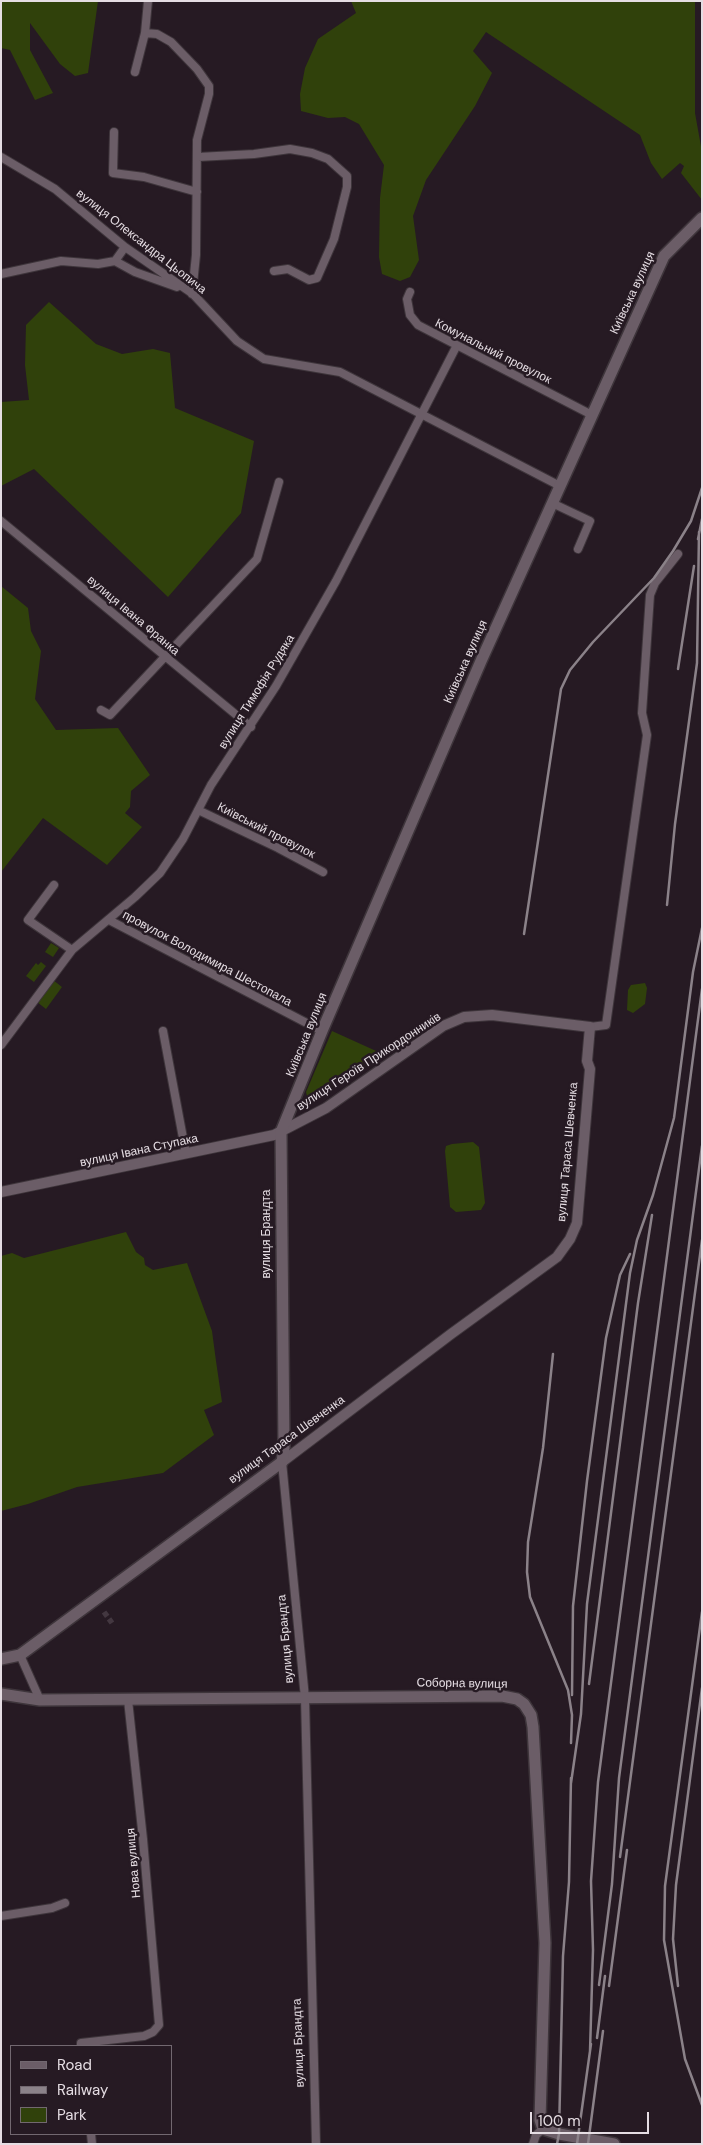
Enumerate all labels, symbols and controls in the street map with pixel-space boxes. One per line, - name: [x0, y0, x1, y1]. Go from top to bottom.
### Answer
- street label: вулиця Олександра Цьопича: [73, 187, 209, 297]
- street label: Київська вулиця: [607, 249, 659, 337]
- street label: Комунальний провулок: [432, 316, 554, 388]
- street label: вулиця Івана Франка: [84, 573, 182, 659]
- street label: Київська вулиця: [441, 618, 491, 706]
- street label: вулиця Тимофія Рудяка: [216, 632, 298, 752]
- street label: Київський провулок: [215, 800, 317, 862]
- street label: провулок Володимира Шестопала: [120, 908, 294, 1010]
- street label: Київська вулиця: [284, 991, 330, 1079]
- street label: вулиця Героїв Прикордонників: [294, 1010, 444, 1114]
- street label: вулиця Тараса Шевченка: [555, 1082, 581, 1222]
- street label: вулиця Івана Ступака: [79, 1131, 199, 1171]
- street label: вулиця Брандта: [260, 1189, 274, 1279]
- street label: вулиця Тараса Шевченка: [226, 1393, 348, 1487]
- street label: вулиця Брандта: [275, 1594, 297, 1684]
- street label: Соборна вулиця: [416, 1676, 508, 1692]
- street label: Нова вулиця: [124, 1827, 144, 1899]
- street label: вулиця Брандта: [290, 1998, 308, 2088]
- legend: [10, 2045, 172, 2135]
- text: Road: [57, 2055, 92, 2075]
- text: Railway: [57, 2080, 108, 2100]
- scale bar: [533, 2102, 652, 2134]
- text: Park: [57, 2105, 87, 2125]
- text: 100 m: [538, 2111, 581, 2131]

